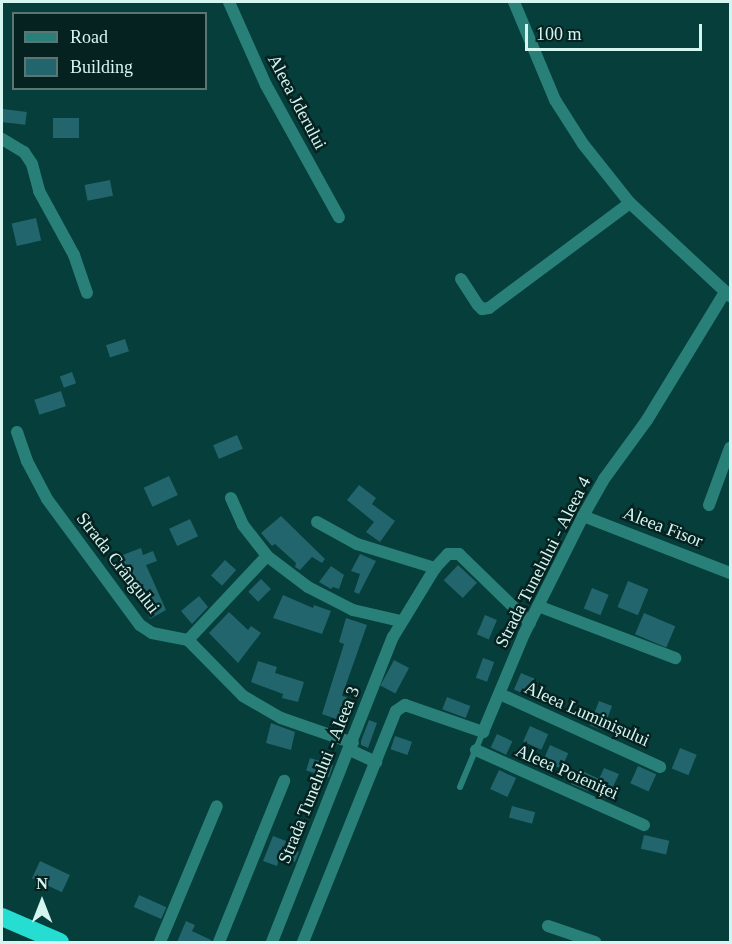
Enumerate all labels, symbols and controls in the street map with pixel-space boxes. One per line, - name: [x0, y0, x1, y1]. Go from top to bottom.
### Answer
- legend: [12, 12, 207, 90]
- scale bar: [528, 12, 705, 50]
- text: 100 m: [536, 24, 582, 44]
- text: Road: [70, 27, 108, 47]
- street label: Aleea Jderului: [263, 51, 331, 153]
- text: Building: [70, 57, 133, 77]
- street label: Strada Tunelului - Aleea 4: [490, 472, 596, 652]
- street label: Aleea Fisor: [620, 502, 706, 552]
- street label: Strada Crângului: [72, 508, 164, 618]
- street label: Aleea Luminișului: [521, 677, 653, 751]
- street label: Strada Tunelului - Aleea 3: [273, 683, 365, 867]
- street label: Aleea Poieniței: [512, 740, 622, 804]
- north arrow: [12, 872, 72, 932]
- text: N: [36, 875, 48, 892]

